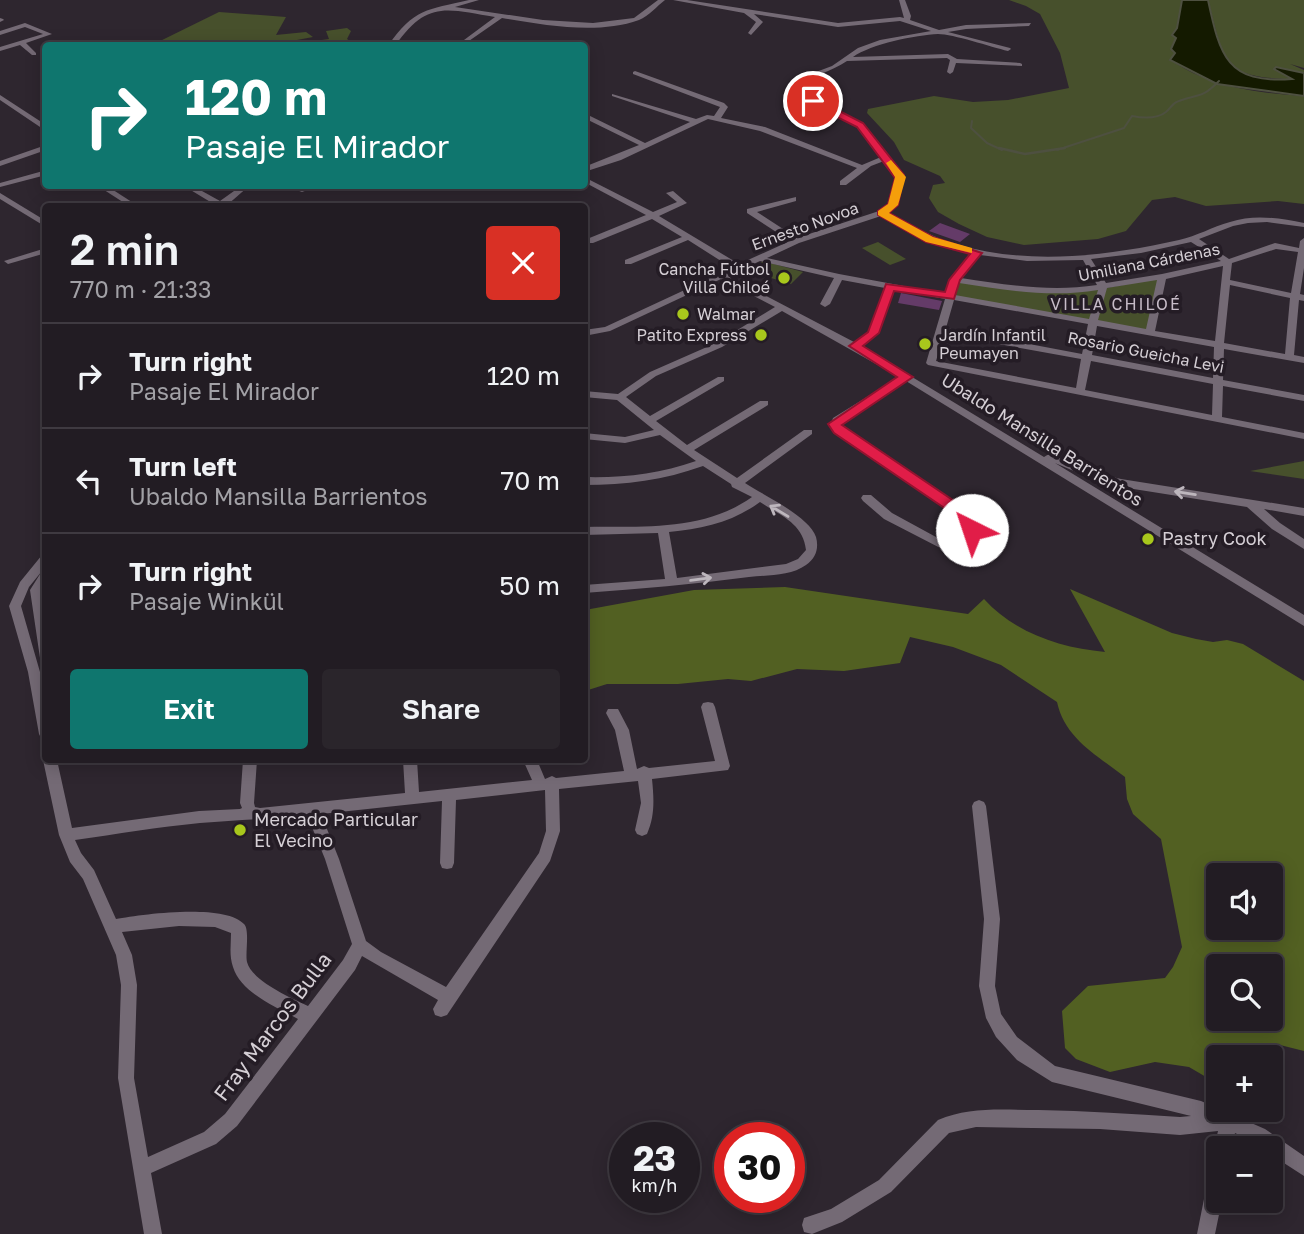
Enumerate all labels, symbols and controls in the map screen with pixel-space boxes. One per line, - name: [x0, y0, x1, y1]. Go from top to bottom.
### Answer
- text: 120 m: [185, 67, 327, 126]
- icon: right: [70, 70, 161, 161]
- pin: [783, 71, 843, 131]
- icon: arrive: [794, 82, 832, 120]
- text: Pasaje El Mirador: [185, 127, 449, 165]
- street label: Ernesto Novoa: [749, 197, 861, 255]
- text: 2 min: [70, 224, 179, 274]
- button: close: [486, 226, 560, 300]
- street label: Umiliana Cárdenas: [1076, 238, 1222, 286]
- place label: Cancha Fútbol Villa Chiloé: [658, 259, 770, 297]
- marker: Cancha Fútbol Villa Chiloé: [776, 270, 792, 286]
- text: 770 m · 21:33: [70, 275, 211, 303]
- district label: VILLA CHILOÉ: [1050, 294, 1182, 314]
- place label: Walmar: [697, 304, 755, 324]
- marker: Walmar: [675, 306, 691, 322]
- place label: Patito Express: [636, 325, 747, 345]
- place label: Jardín Infantil Peumayen: [939, 325, 1046, 363]
- marker: Patito Express: [753, 327, 769, 343]
- street label: Rosario Gueicha Levi: [1066, 327, 1226, 377]
- marker: Jardín Infantil Peumayen: [917, 336, 933, 352]
- text: Turn right: [129, 346, 252, 377]
- icon: right: [70, 357, 108, 395]
- text: 120 m: [487, 360, 560, 391]
- street label: Ubaldo Mansilla Barrientos: [938, 368, 1147, 510]
- text: Pasaje El Mirador: [129, 377, 319, 405]
- text: Turn left: [129, 451, 237, 482]
- icon: left: [70, 462, 108, 500]
- text: 70 m: [501, 465, 560, 496]
- text: Ubaldo Mansilla Barrientos: [129, 482, 427, 510]
- one-way arrow: [1174, 486, 1197, 499]
- position arrow: [935, 493, 1009, 567]
- one-way arrow: [769, 503, 789, 517]
- place label: Pastry Cook: [1162, 527, 1267, 549]
- marker: Pastry Cook: [1140, 531, 1156, 547]
- text: Turn right: [129, 556, 252, 587]
- icon: right: [70, 567, 108, 605]
- text: 50 m: [499, 570, 560, 601]
- one-way arrow: [689, 572, 712, 585]
- text: Pasaje Winkül: [129, 587, 284, 615]
- button: Exit: [70, 669, 308, 749]
- button: Share: [322, 669, 560, 749]
- place label: Mercado Particular El Vecino: [254, 808, 418, 851]
- marker: Mercado Particular El Vecino: [232, 822, 248, 838]
- map controls: [1206, 863, 1283, 1213]
- button: sound: [1206, 863, 1283, 940]
- street label: Fray Marcos Bulla: [208, 947, 337, 1106]
- button: search: [1206, 954, 1283, 1031]
- button: +: [1206, 1045, 1283, 1122]
- speed limit sign: 30: [714, 1122, 805, 1213]
- button: −: [1206, 1136, 1283, 1213]
- text: 23: [633, 1137, 676, 1179]
- text: km/h: [632, 1174, 677, 1196]

